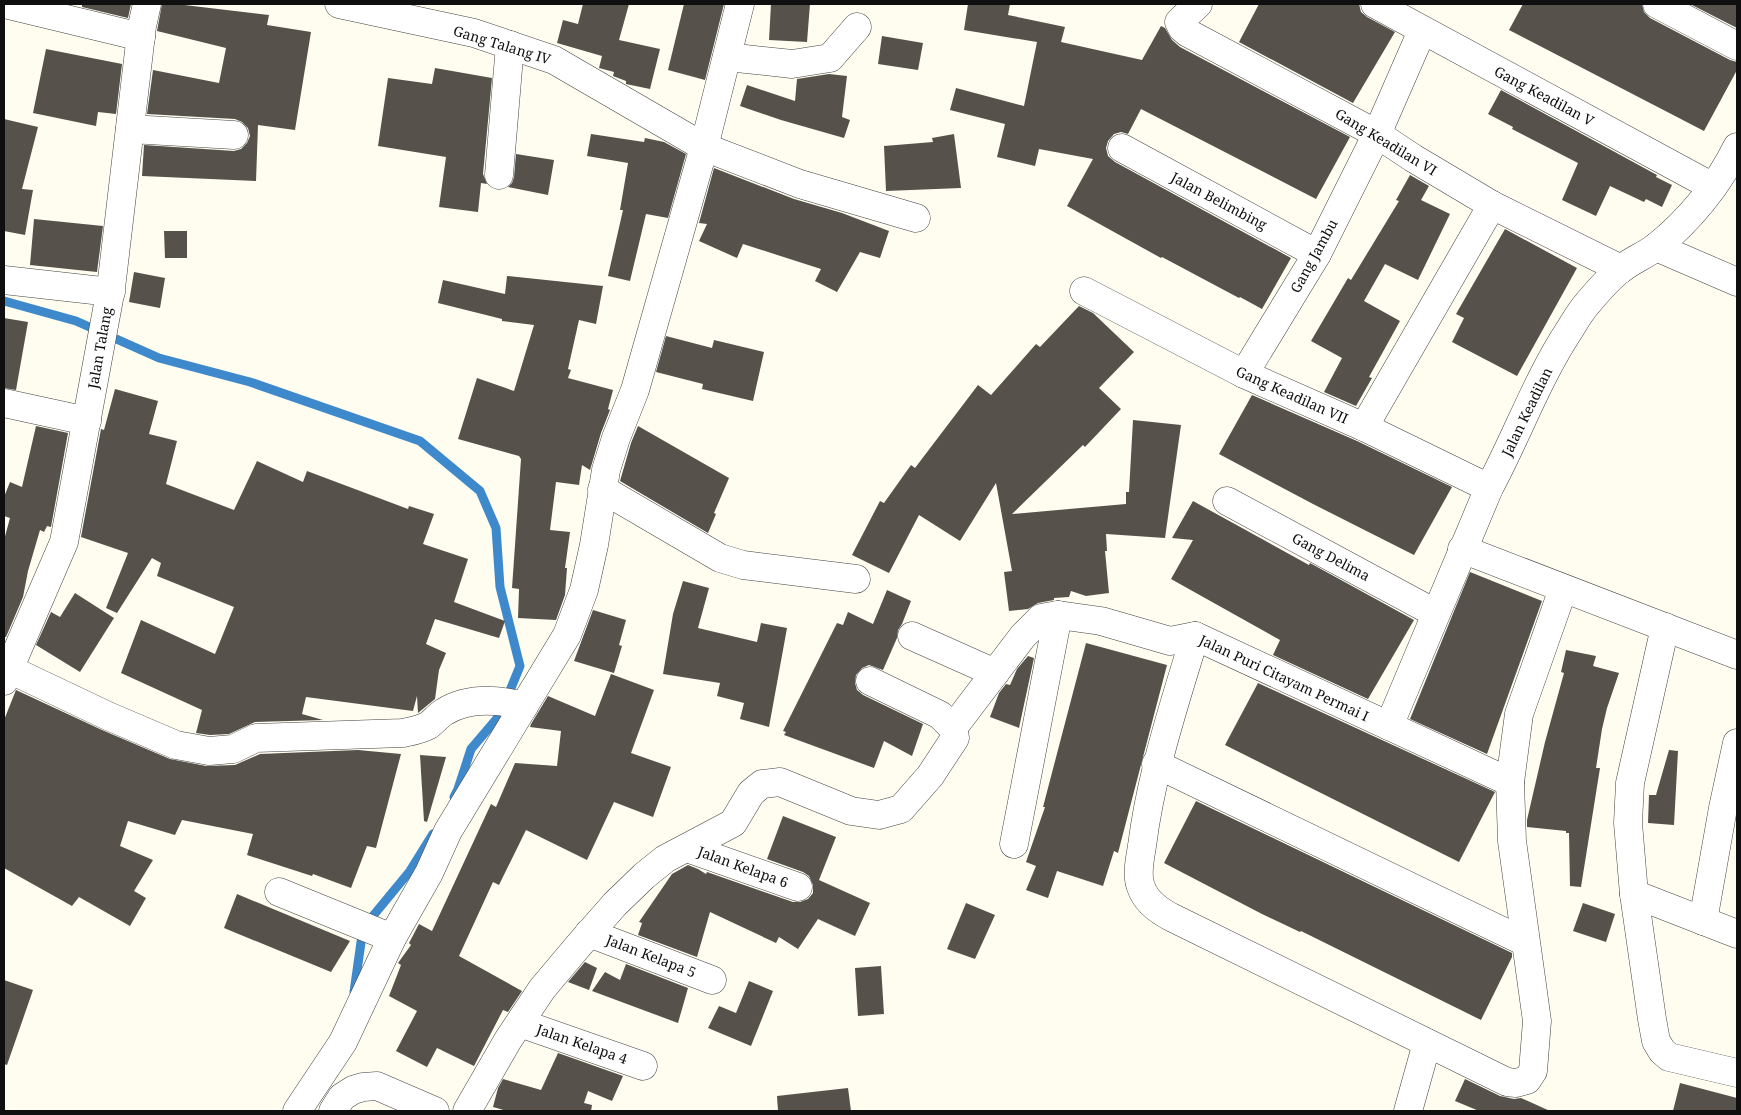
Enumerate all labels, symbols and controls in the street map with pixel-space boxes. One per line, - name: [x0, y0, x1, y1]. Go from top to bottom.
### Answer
- street label: Gang Talang IV: [451, 21, 554, 69]
- street label: Gang Keadilan V: [1491, 61, 1598, 130]
- street label: Gang Keadilan VI: [1332, 104, 1441, 179]
- street label: Jalan Belimbing: [1167, 167, 1271, 234]
- street label: Gang Jambu: [1285, 215, 1342, 296]
- street label: Jalan Talang: [83, 305, 116, 391]
- street label: Gang Keadilan VII: [1233, 361, 1351, 428]
- street label: Jalan Keadilan: [1496, 364, 1556, 460]
- street label: Gang Delima: [1289, 528, 1374, 585]
- street label: Jalan Puri Citayam Permai I: [1195, 629, 1372, 725]
- street label: Jalan Kelapa 6: [694, 841, 791, 892]
- street label: Jalan Kelapa 5: [603, 929, 699, 981]
- street label: Jalan Kelapa 4: [533, 1019, 630, 1068]

